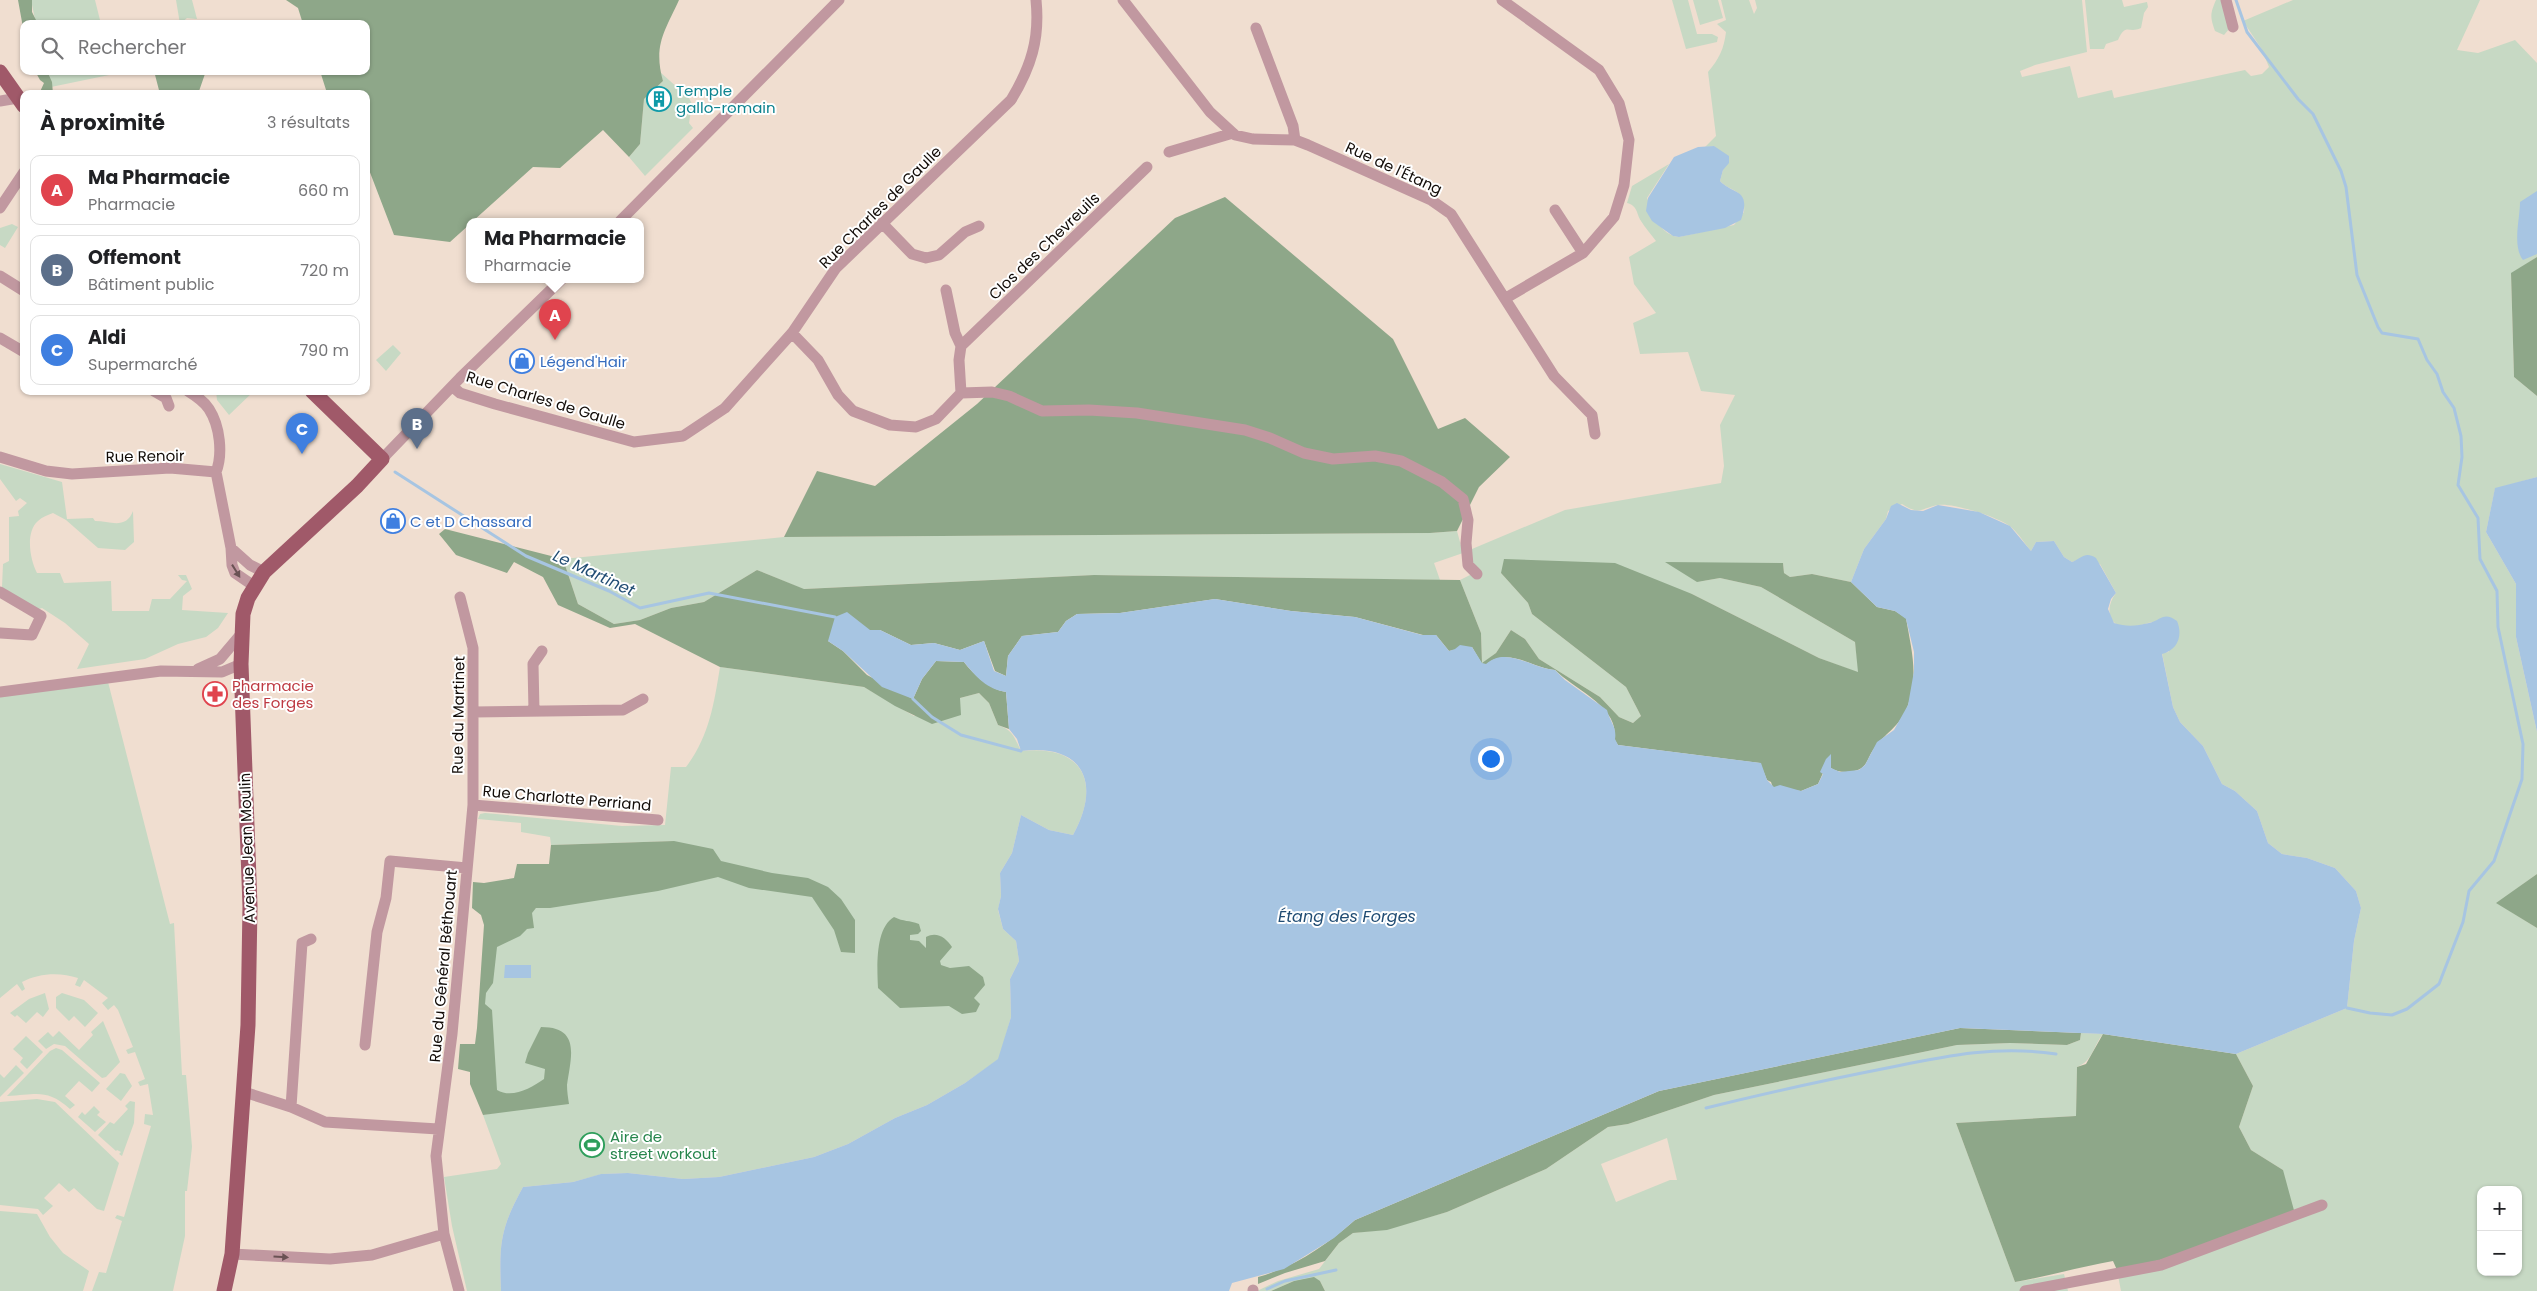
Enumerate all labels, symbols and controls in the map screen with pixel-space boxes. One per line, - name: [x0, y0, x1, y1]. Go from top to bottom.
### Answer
- search box: [20, 20, 370, 75]
- icon: search: [38, 34, 66, 62]
- text: Rechercher: [78, 34, 186, 61]
- place label: Temple gallo-romain: [676, 80, 776, 118]
- building icon: Temple gallo-romain: [646, 86, 672, 112]
- text: À proximité: [40, 108, 165, 137]
- text: 3 résultats: [267, 111, 350, 134]
- street label: Rue de l'Étang: [1342, 136, 1446, 200]
- street label: Rue Charles de Gaulle: [814, 141, 946, 273]
- text: Ma Pharmacie: [88, 164, 230, 191]
- text: A: [51, 179, 63, 202]
- text: 660 m: [298, 179, 349, 202]
- street label: Clos des Chevreuils: [984, 187, 1104, 304]
- text: Pharmacie: [88, 193, 175, 216]
- popup: [466, 218, 644, 283]
- text: Ma Pharmacie: [484, 225, 626, 252]
- text: Offemont: [88, 244, 181, 271]
- text: Pharmacie: [484, 254, 571, 277]
- text: B: [52, 259, 62, 282]
- text: 720 m: [300, 259, 349, 282]
- text: Bâtiment public: [88, 273, 215, 296]
- pin: A: [539, 299, 571, 340]
- text: Aldi: [88, 324, 126, 351]
- text: C: [51, 339, 63, 362]
- text: 790 m: [299, 339, 349, 362]
- shop icon: Légend'Hair: [509, 348, 535, 374]
- place label: Légend'Hair: [540, 351, 628, 372]
- text: Supermarché: [88, 353, 197, 376]
- street label: Rue Charles de Gaulle: [464, 366, 628, 434]
- pin: B: [401, 408, 433, 449]
- pin: C: [286, 413, 318, 454]
- street label: Rue Renoir: [105, 445, 185, 467]
- shop icon: C et D Chassard: [380, 508, 406, 534]
- place label: C et D Chassard: [410, 511, 532, 532]
- water label: Le Martinet: [549, 544, 640, 602]
- one-way arrow: [231, 564, 240, 578]
- street label: Rue du Martinet: [446, 656, 470, 774]
- place label: Pharmacie des Forges: [232, 675, 314, 713]
- pharmacy icon: Pharmacie des Forges: [202, 681, 228, 707]
- your location: [1478, 746, 1504, 772]
- street label: Avenue Jean Moulin: [234, 772, 260, 924]
- street label: Rue Charlotte Perriand: [482, 780, 652, 816]
- street label: Rue du Général Béthouart: [424, 869, 462, 1063]
- water label: Étang des Forges: [1278, 905, 1416, 928]
- place label: Aire de street workout: [610, 1126, 717, 1164]
- sports icon: Aire de street workout: [579, 1132, 605, 1158]
- map controls: [2477, 1186, 2522, 1276]
- button: +: [2477, 1186, 2522, 1231]
- button: −: [2477, 1231, 2522, 1276]
- one-way arrow: [273, 1253, 289, 1261]

